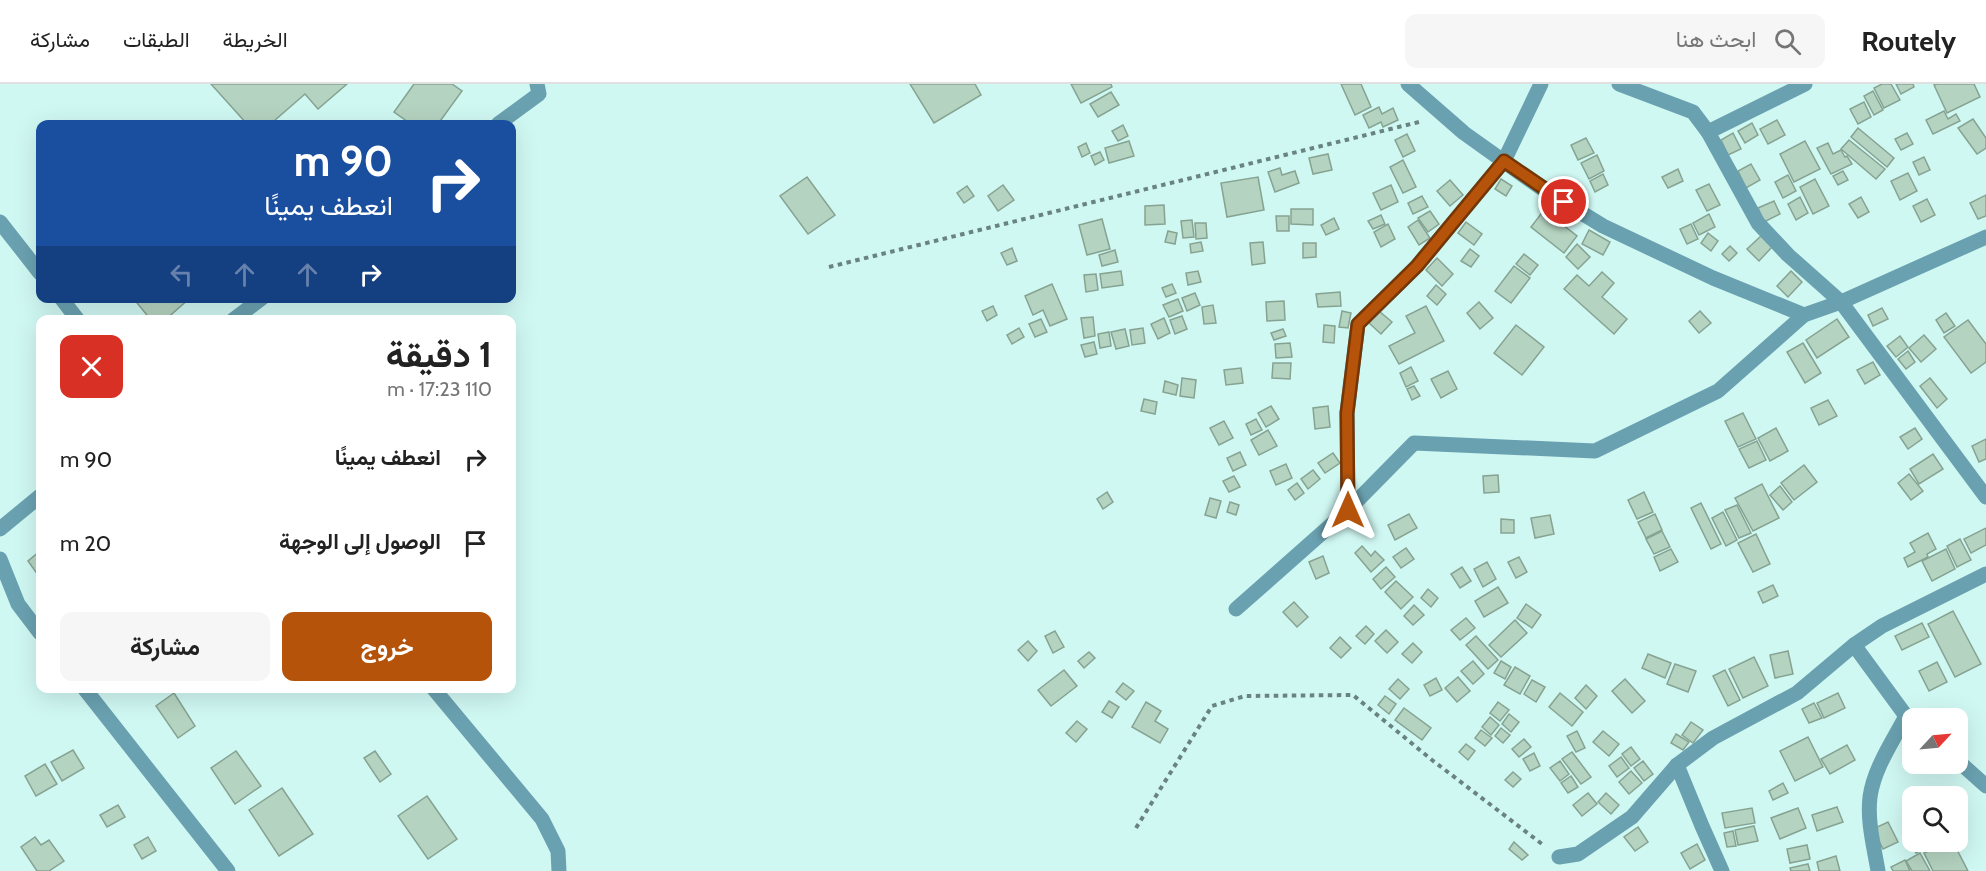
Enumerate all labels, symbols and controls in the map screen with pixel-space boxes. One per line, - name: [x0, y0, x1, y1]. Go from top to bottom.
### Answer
- search box: [1405, 14, 1825, 68]
- text: Routely: [1861, 24, 1956, 58]
- icon: search: [1771, 25, 1804, 58]
- text: ابحث هنا: [1676, 26, 1756, 53]
- text: مشاركة: [30, 27, 90, 52]
- text: الطبقات: [123, 27, 190, 52]
- text: الخريطة: [223, 27, 288, 52]
- text: 90 m: [294, 135, 393, 187]
- icon: right: [414, 144, 492, 222]
- pin: [1538, 176, 1589, 227]
- icon: arrive: [1547, 185, 1580, 218]
- text: انعطف يمينًا: [264, 189, 393, 222]
- icon: left: [165, 258, 198, 291]
- icon: ahead: [228, 258, 261, 291]
- icon: ahead: [291, 258, 324, 291]
- icon: right: [354, 258, 387, 291]
- text: 1 دقيقة: [386, 332, 492, 376]
- button: close: [60, 335, 123, 398]
- text: 110 m · 17:23: [387, 377, 492, 401]
- icon: right: [459, 443, 492, 476]
- text: انعطف يمينًا: [335, 444, 441, 471]
- text: 90 m: [60, 446, 112, 473]
- position arrow: [1316, 478, 1380, 542]
- icon: arrive: [459, 527, 492, 560]
- text: الوصول إلى الوجهة: [279, 528, 441, 555]
- text: 20 m: [60, 530, 111, 557]
- button: مشاركة: [60, 612, 270, 681]
- button: خروج: [282, 612, 492, 681]
- north arrow: [1902, 708, 1968, 774]
- map controls: [1902, 708, 1968, 852]
- button: search: [1902, 786, 1968, 852]

